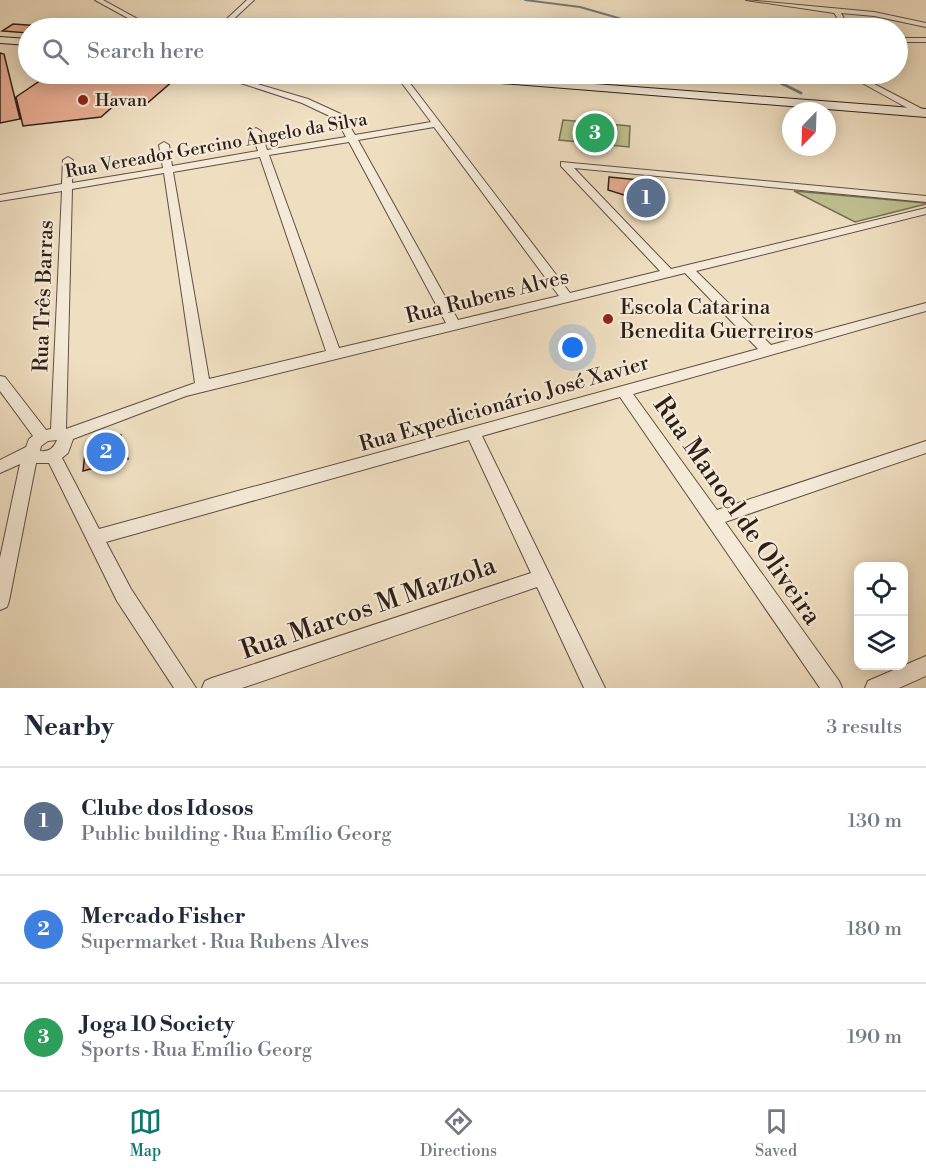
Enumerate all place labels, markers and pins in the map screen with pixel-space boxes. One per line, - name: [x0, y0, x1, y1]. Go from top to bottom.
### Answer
- place label: Havan: [95, 89, 147, 112]
- marker: Havan: [76, 93, 90, 107]
- pin: 3: [576, 110, 614, 156]
- pin: 1: [626, 176, 666, 220]
- place label: Escola Catarina Benedita Guerreiros: [619, 295, 814, 345]
- marker: Escola Catarina Benedita Guerreiros: [601, 312, 615, 326]
- pin: 2: [86, 430, 126, 474]

